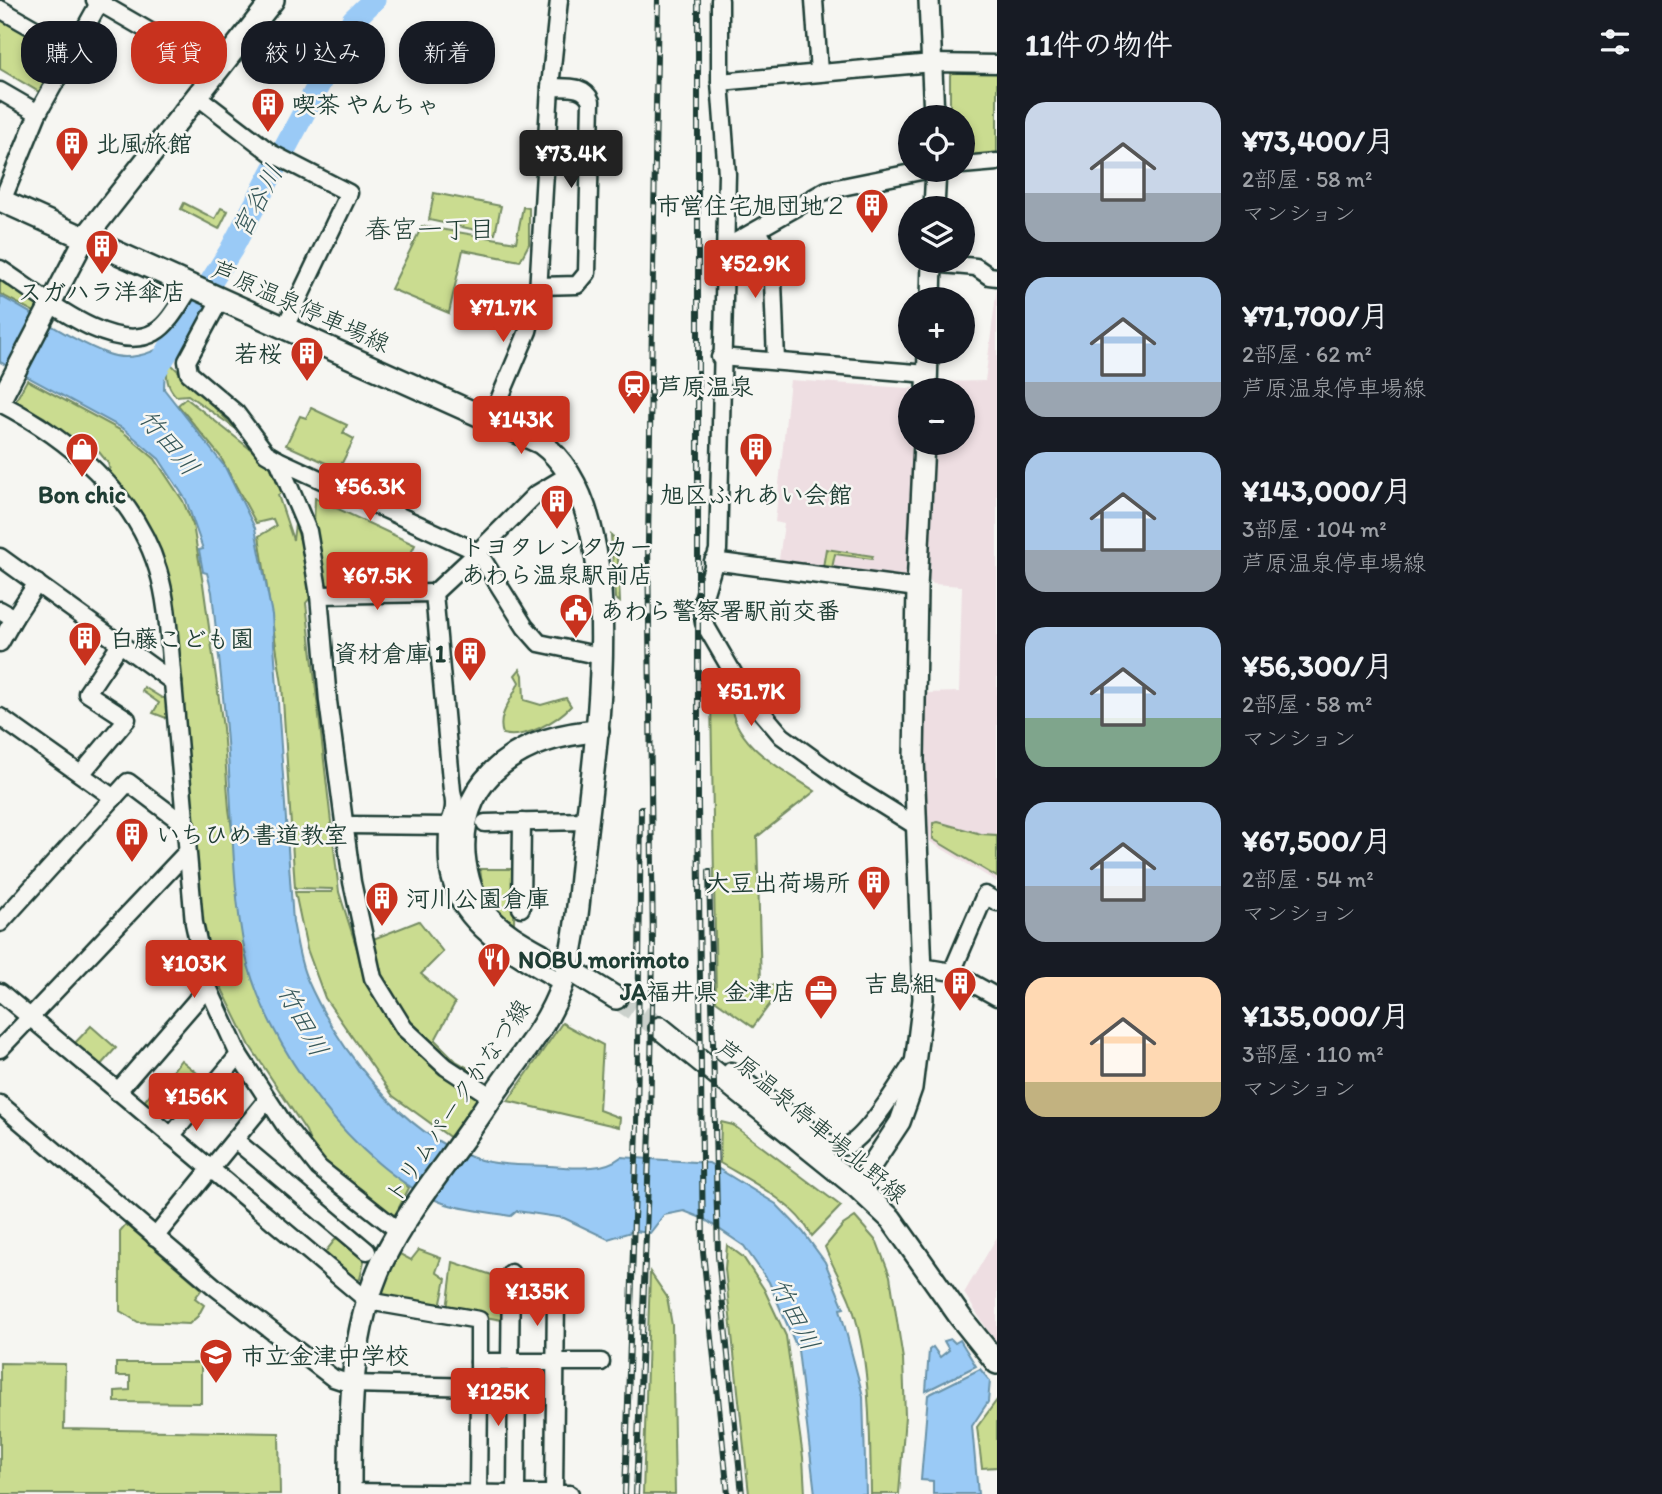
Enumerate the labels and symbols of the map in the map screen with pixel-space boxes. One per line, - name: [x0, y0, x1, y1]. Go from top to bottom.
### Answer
- building icon: 喫茶 やんちゃ: [249, 85, 287, 134]
- place label: 喫茶 やんちゃ: [292, 90, 440, 119]
- building icon: 北風旅館: [53, 124, 91, 173]
- place label: 北風旅館: [96, 129, 192, 158]
- pin: ¥73.4K: [514, 130, 628, 190]
- water label: 宮谷川: [225, 159, 289, 243]
- building icon: 市営住宅旭団地２: [853, 186, 891, 235]
- place label: 市営住宅旭団地２: [656, 191, 848, 220]
- district label: 春宮一丁目: [365, 213, 495, 245]
- building icon: スガハラ洋傘店: [83, 227, 121, 276]
- pin: ¥52.9K: [698, 240, 812, 300]
- street label: 芦原温泉停車場線: [207, 254, 395, 358]
- place label: スガハラ洋傘店: [18, 277, 186, 306]
- pin: ¥71.7K: [446, 284, 560, 344]
- building icon: 若桜: [288, 334, 326, 383]
- place label: 若桜: [234, 339, 282, 368]
- station icon: 芦原温泉: [615, 367, 653, 416]
- place label: 芦原温泉: [658, 372, 754, 401]
- pin: ¥143K: [472, 396, 570, 456]
- water label: 竹田川: [132, 402, 206, 482]
- shop icon: Bon chic: [63, 430, 101, 479]
- building icon: 旭区ふれあい会館: [737, 430, 775, 479]
- pin: ¥56.3K: [313, 463, 427, 523]
- place label: Bon chic: [38, 480, 126, 509]
- place label: 旭区ふれあい会館: [660, 480, 852, 509]
- building icon: トヨタレンタカー あわら温泉駅前店: [538, 482, 576, 531]
- place label: トヨタレンタカー あわら温泉駅前店: [461, 532, 653, 589]
- pin: ¥67.5K: [320, 552, 434, 612]
- public building icon: あわら警察署駅前交番: [557, 591, 595, 640]
- place label: あわら警察署駅前交番: [600, 596, 840, 625]
- building icon: 白藤こども園: [66, 619, 104, 668]
- place label: 白藤こども園: [110, 624, 254, 653]
- building icon: 資材倉庫 1: [451, 634, 489, 683]
- place label: 資材倉庫 1: [333, 639, 447, 668]
- pin: ¥51.7K: [694, 668, 808, 728]
- building icon: いちひめ書道教室: [113, 815, 151, 864]
- place label: いちひめ書道教室: [156, 820, 348, 849]
- building icon: 大豆出荷場所: [855, 863, 893, 912]
- place label: 大豆出荷場所: [706, 868, 850, 897]
- building icon: 河川公園倉庫: [363, 879, 401, 928]
- place label: 河川公園倉庫: [406, 884, 550, 913]
- pin: ¥103K: [145, 940, 243, 1000]
- restaurant icon: NOBU morimoto: [475, 940, 513, 989]
- place label: NOBU morimoto: [518, 945, 689, 974]
- building icon: 吉島組: [941, 964, 979, 1013]
- place label: 吉島組: [864, 969, 936, 998]
- office icon: JA福井県 金津店: [802, 972, 840, 1021]
- place label: JA福井県 金津店: [619, 977, 796, 1006]
- water label: 竹田川: [271, 978, 335, 1062]
- street label: トリムパークかなづ線: [378, 993, 536, 1209]
- street label: 芦原温泉停車場北野線: [711, 1033, 913, 1209]
- pin: ¥156K: [147, 1074, 245, 1133]
- pin: ¥135K: [488, 1268, 586, 1328]
- water label: 竹田川: [763, 1272, 827, 1356]
- school or university icon: 市立金津中学校: [197, 1336, 235, 1385]
- place label: 市立金津中学校: [241, 1341, 409, 1370]
- pin: ¥125K: [449, 1368, 547, 1428]

